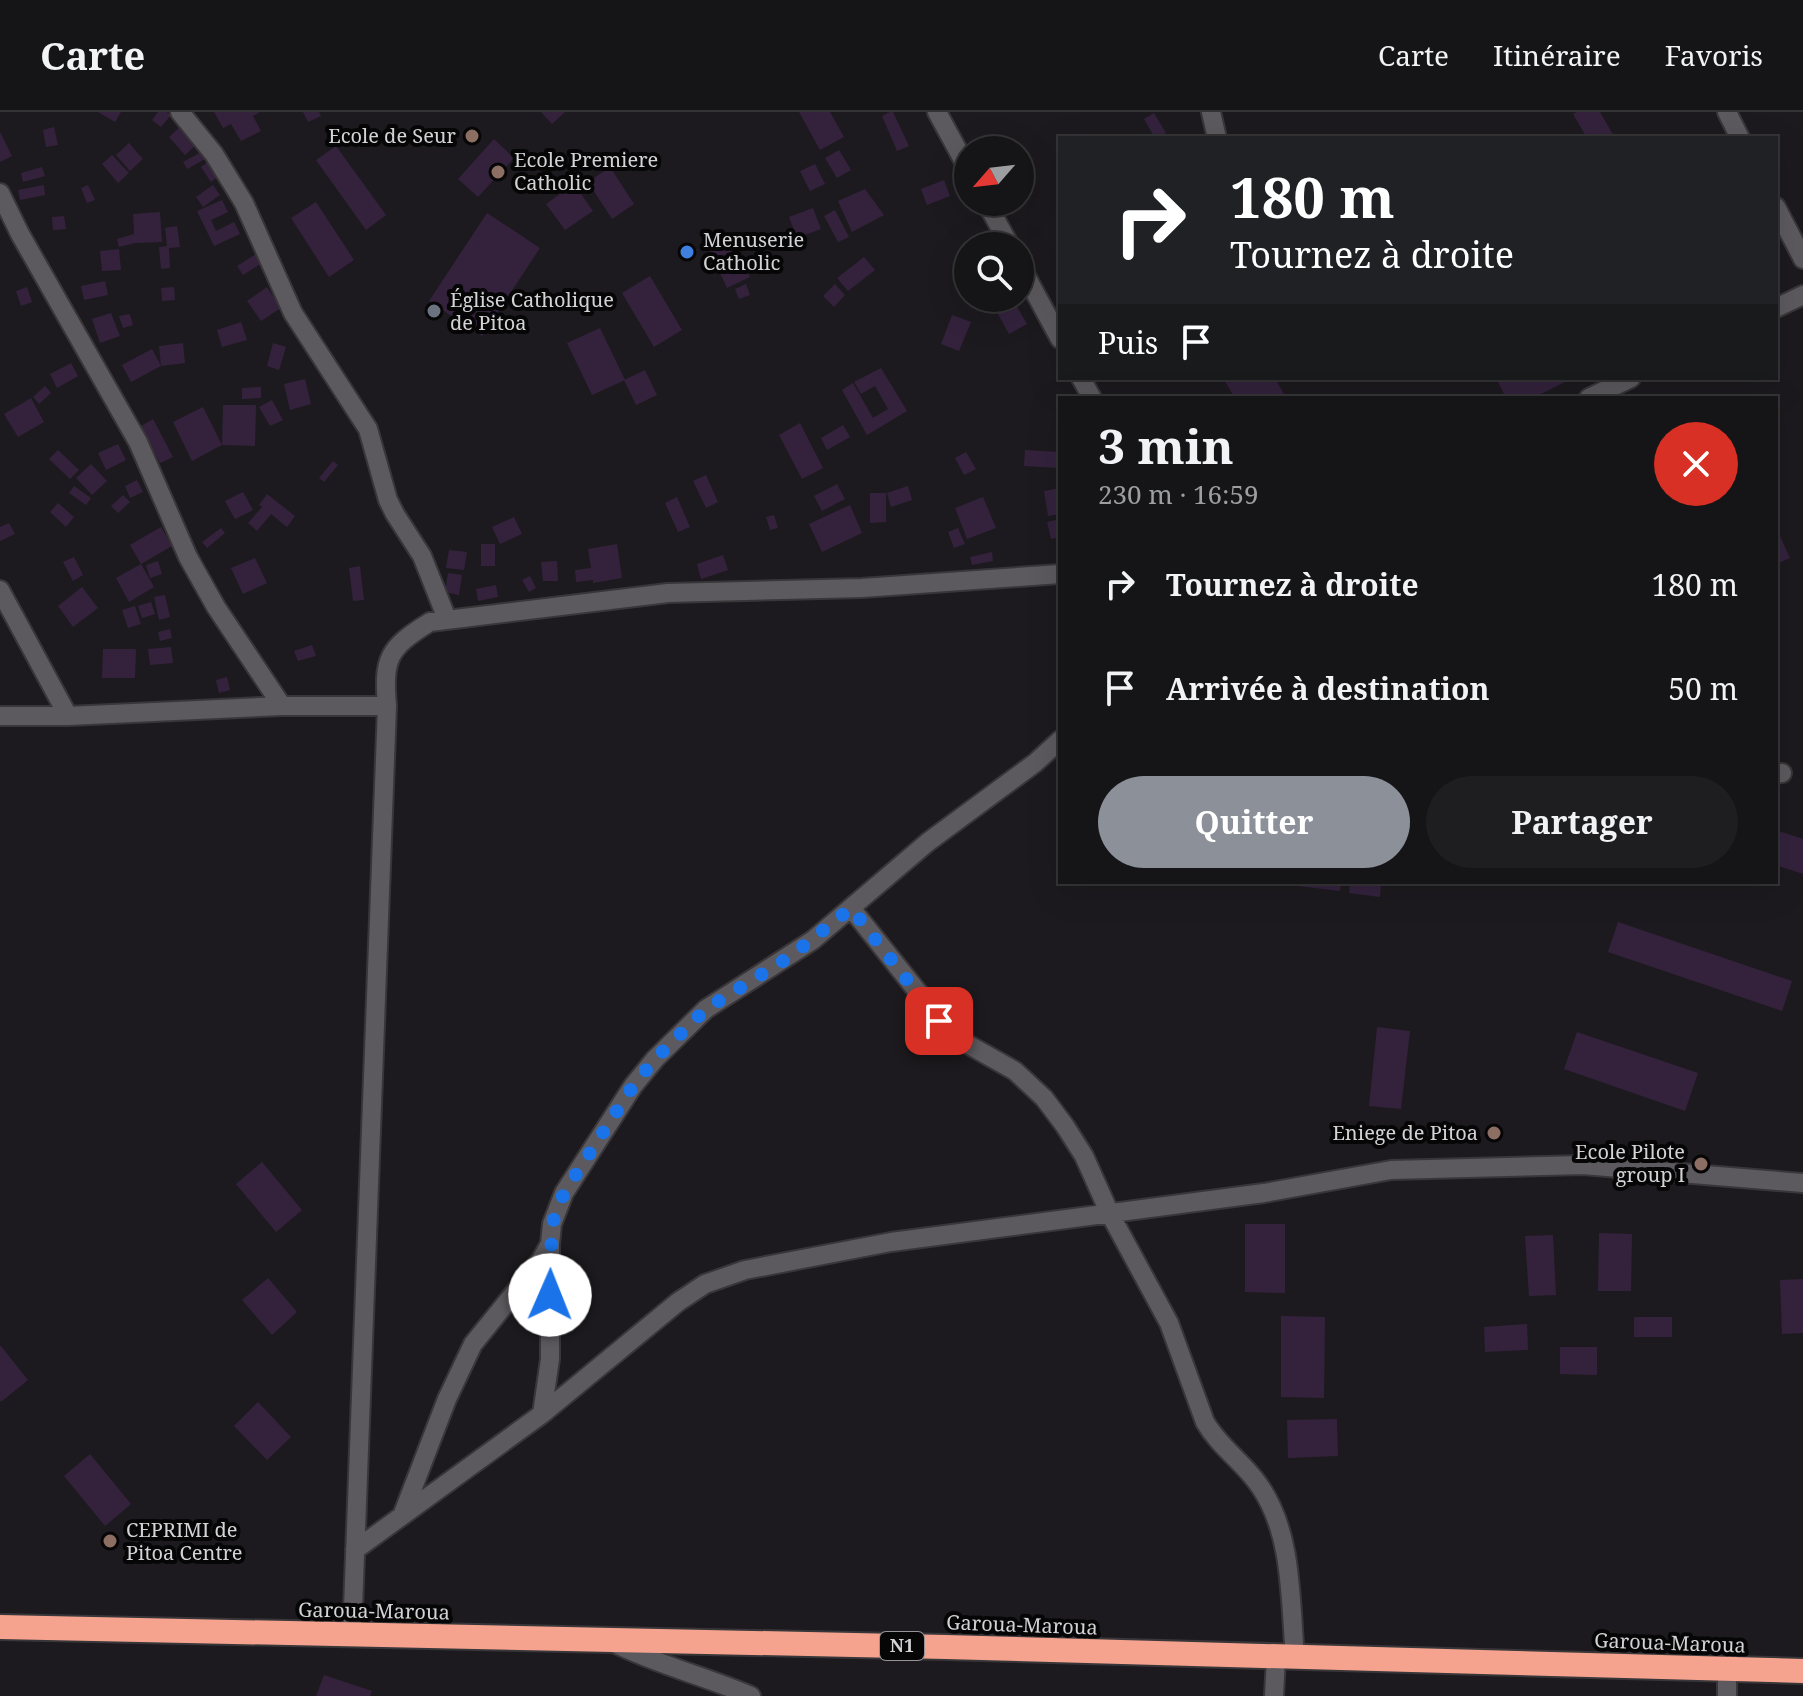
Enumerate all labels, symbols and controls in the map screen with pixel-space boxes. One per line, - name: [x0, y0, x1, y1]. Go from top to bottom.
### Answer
- text: Carte: [40, 29, 145, 81]
- text: Carte: [1378, 36, 1449, 74]
- text: Itinéraire: [1493, 36, 1621, 74]
- text: Favoris: [1665, 36, 1763, 74]
- place label: Ecole de Seur: [328, 122, 457, 149]
- marker: Ecole de Seur: [463, 127, 481, 145]
- north arrow: [954, 136, 1034, 216]
- map controls: [954, 136, 1034, 312]
- place label: Ecole Premiere Catholic: [514, 146, 658, 196]
- text: 180 m: [1230, 158, 1395, 234]
- marker: Ecole Premiere Catholic: [489, 163, 507, 181]
- icon: right: [1098, 168, 1202, 272]
- place label: Menuserie Catholic: [703, 226, 804, 276]
- text: Tournez à droite: [1230, 230, 1514, 279]
- button: search: [954, 232, 1034, 312]
- marker: Menuserie Catholic: [678, 243, 696, 261]
- place label: Église Catholique de Pitoa: [450, 286, 614, 336]
- marker: Église Catholique de Pitoa: [425, 302, 443, 320]
- icon: arrive: [1174, 320, 1218, 364]
- text: Puis: [1098, 322, 1158, 363]
- text: 3 min: [1098, 413, 1234, 478]
- button: close: [1654, 422, 1738, 506]
- text: 230 m · 16:59: [1098, 476, 1259, 512]
- icon: right: [1098, 562, 1142, 606]
- text: Tournez à droite: [1166, 564, 1419, 605]
- text: 180 m: [1652, 564, 1738, 605]
- icon: arrive: [1098, 666, 1142, 710]
- text: Arrivée à destination: [1166, 668, 1490, 709]
- text: 50 m: [1668, 668, 1738, 709]
- button: Quitter: [1098, 776, 1410, 868]
- button: Partager: [1426, 776, 1738, 868]
- pin: [905, 987, 973, 1055]
- icon: arrive: [917, 999, 961, 1043]
- place label: Eniege de Pitoa: [1332, 1119, 1478, 1146]
- marker: Eniege de Pitoa: [1485, 1124, 1503, 1142]
- place label: Ecole Pilote group I: [1575, 1138, 1685, 1188]
- marker: Ecole Pilote group I: [1692, 1155, 1710, 1173]
- position arrow: [508, 1253, 592, 1337]
- place label: CEPRIMI de Pitoa Centre: [126, 1516, 243, 1566]
- marker: CEPRIMI de Pitoa Centre: [101, 1532, 119, 1550]
- street label: Garoua-Maroua: [298, 1596, 450, 1625]
- street label: Garoua-Maroua: [946, 1608, 1098, 1641]
- street label: Garoua-Maroua: [1594, 1626, 1746, 1659]
- road number: N1: [880, 1632, 924, 1660]

